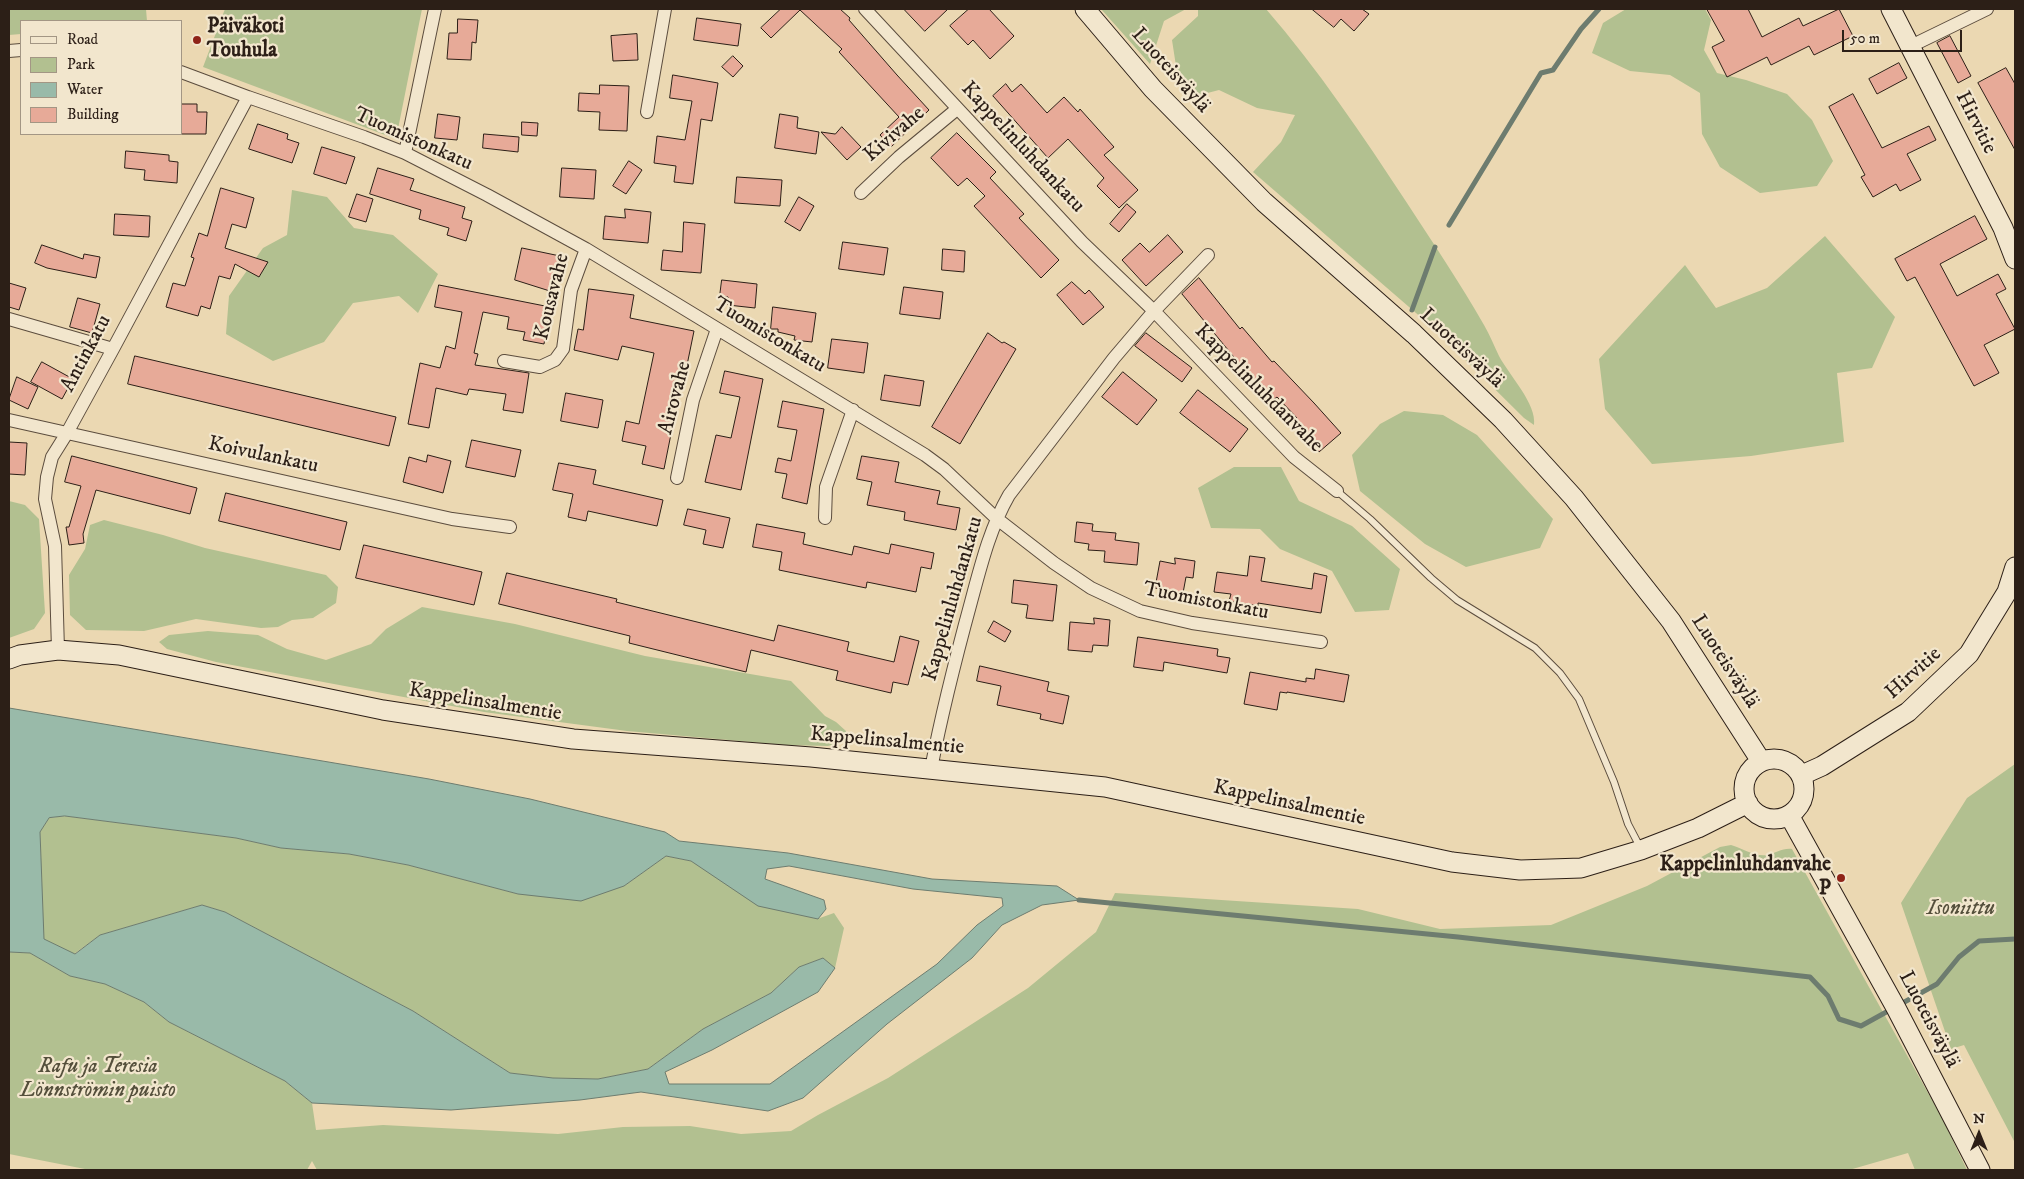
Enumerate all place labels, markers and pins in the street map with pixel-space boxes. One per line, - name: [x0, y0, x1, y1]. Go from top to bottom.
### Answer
- place label: Päiväkoti Touhula: [207, 15, 284, 65]
- marker: Päiväkoti Touhula: [191, 34, 203, 46]
- place label: Kappelinluhdanvahe P: [1659, 853, 1831, 903]
- marker: Kappelinluhdanvahe P: [1835, 872, 1847, 884]

